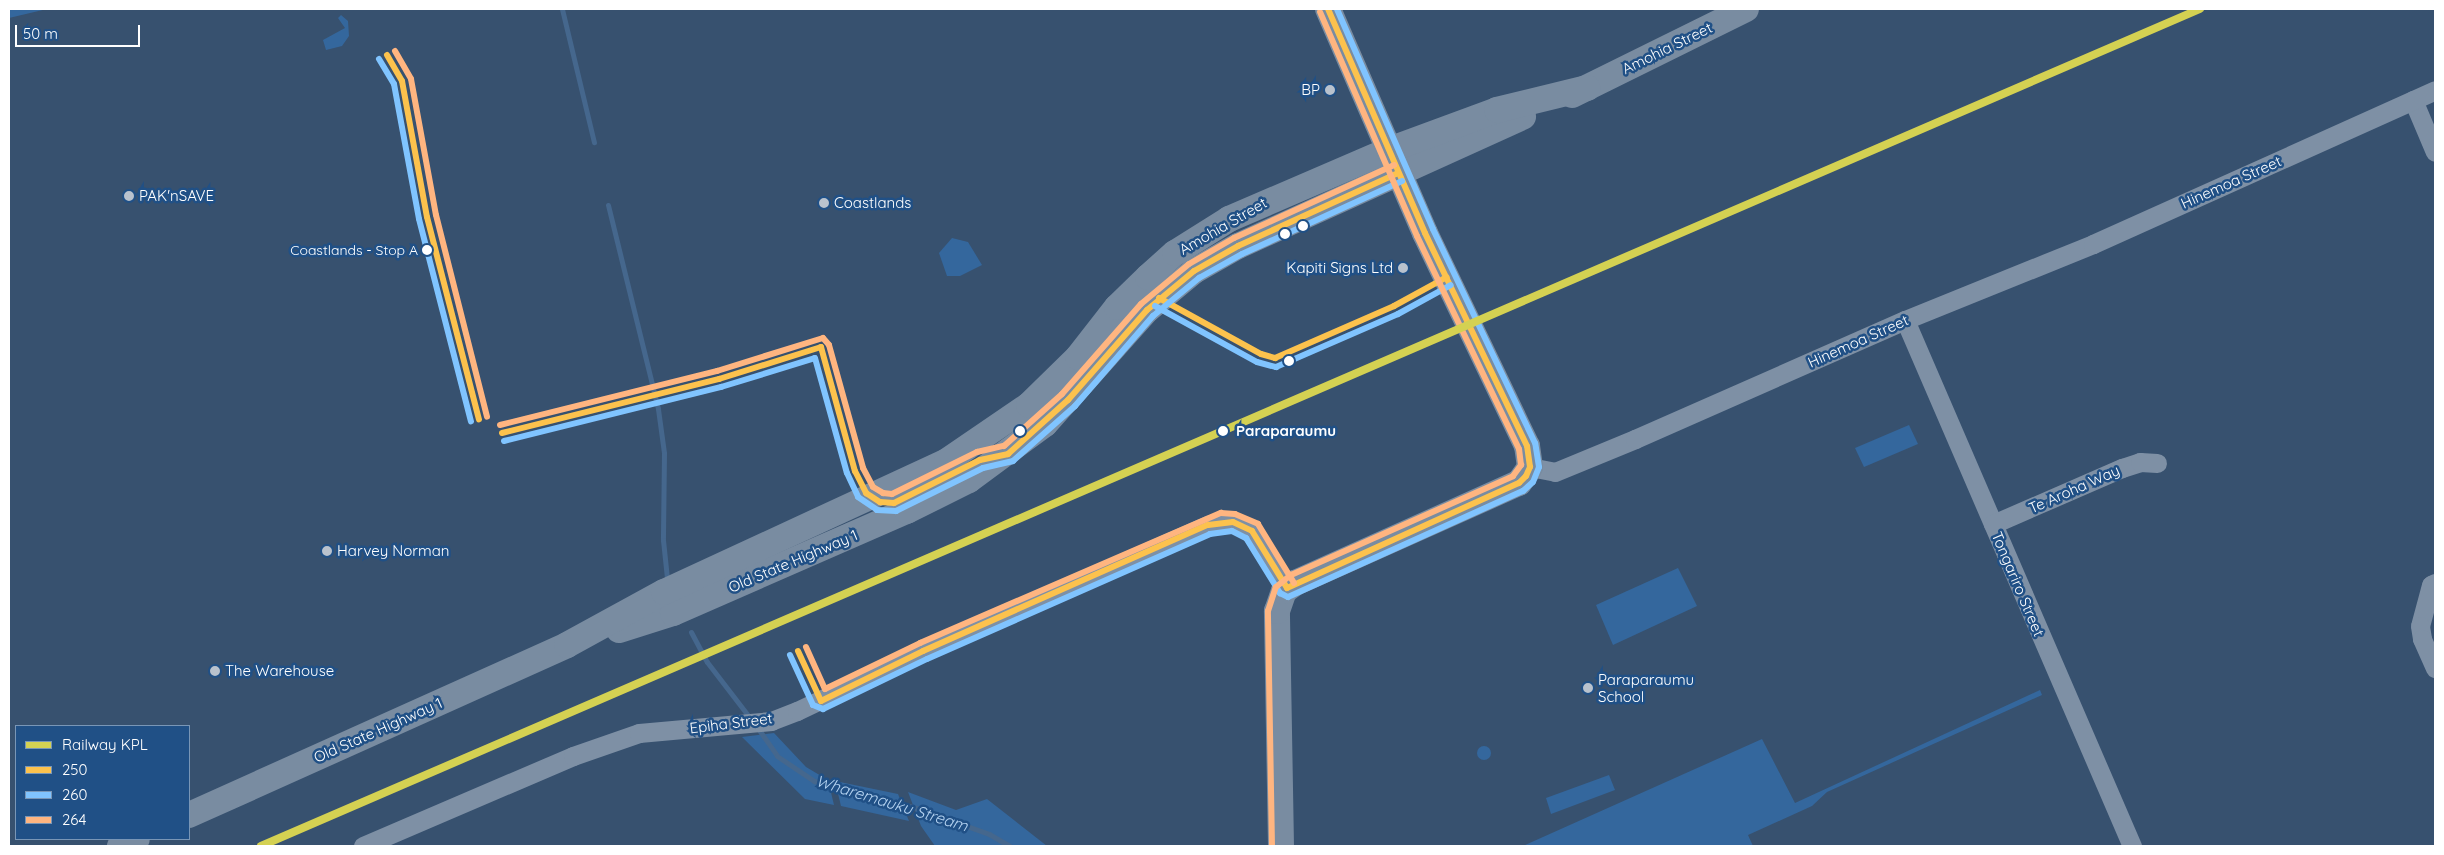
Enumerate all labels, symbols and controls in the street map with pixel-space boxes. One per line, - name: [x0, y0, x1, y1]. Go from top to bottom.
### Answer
- scale bar: [18, 15, 142, 47]
- street label: Amohia Street: [1619, 18, 1715, 78]
- text: 50 m: [23, 24, 58, 43]
- place label: BP: [1301, 81, 1320, 99]
- marker: BP: [1324, 84, 1336, 96]
- street label: Hinemoa Street: [2178, 152, 2284, 212]
- place label: PAK'nSAVE: [139, 187, 214, 205]
- marker: PAK'nSAVE: [123, 190, 135, 202]
- place label: Coastlands: [834, 194, 911, 212]
- street label: Amohia Street: [1176, 194, 1270, 258]
- marker: Coastlands: [818, 197, 830, 209]
- unlabelled marker: [1298, 221, 1308, 231]
- unlabelled marker: [1280, 229, 1290, 239]
- place label: Coastlands - Stop A: [290, 242, 418, 258]
- marker: Coastlands - Stop A: [422, 245, 432, 255]
- place label: Kapiti Signs Ltd: [1286, 259, 1393, 277]
- marker: Kapiti Signs Ltd: [1397, 262, 1409, 274]
- street label: Hinemoa Street: [1805, 311, 1911, 371]
- unlabelled marker: [1284, 356, 1294, 366]
- marker: Paraparaumu: [1214, 422, 1232, 440]
- place label: Paraparaumu: [1236, 422, 1336, 440]
- unlabelled marker: [1015, 426, 1025, 436]
- street label: Te Aroha Way: [2026, 461, 2122, 517]
- street label: Old State Highway 1: [726, 526, 860, 596]
- street label: Tongariro Street: [1988, 529, 2048, 639]
- place label: Harvey Norman: [337, 542, 449, 560]
- marker: Harvey Norman: [321, 545, 333, 557]
- place label: The Warehouse: [225, 662, 334, 680]
- marker: The Warehouse: [209, 665, 221, 677]
- place label: Paraparaumu School: [1598, 670, 1694, 705]
- marker: Paraparaumu School: [1582, 682, 1594, 694]
- street label: Old State Highway 1: [311, 694, 445, 766]
- street label: Epiha Street: [688, 709, 774, 737]
- legend: [15, 725, 190, 840]
- text: Railway KPL: [62, 735, 148, 754]
- text: 250: [62, 760, 87, 779]
- water label: Wharemauku Stream: [814, 771, 970, 835]
- text: 260: [62, 785, 87, 804]
- text: 264: [62, 810, 87, 829]

